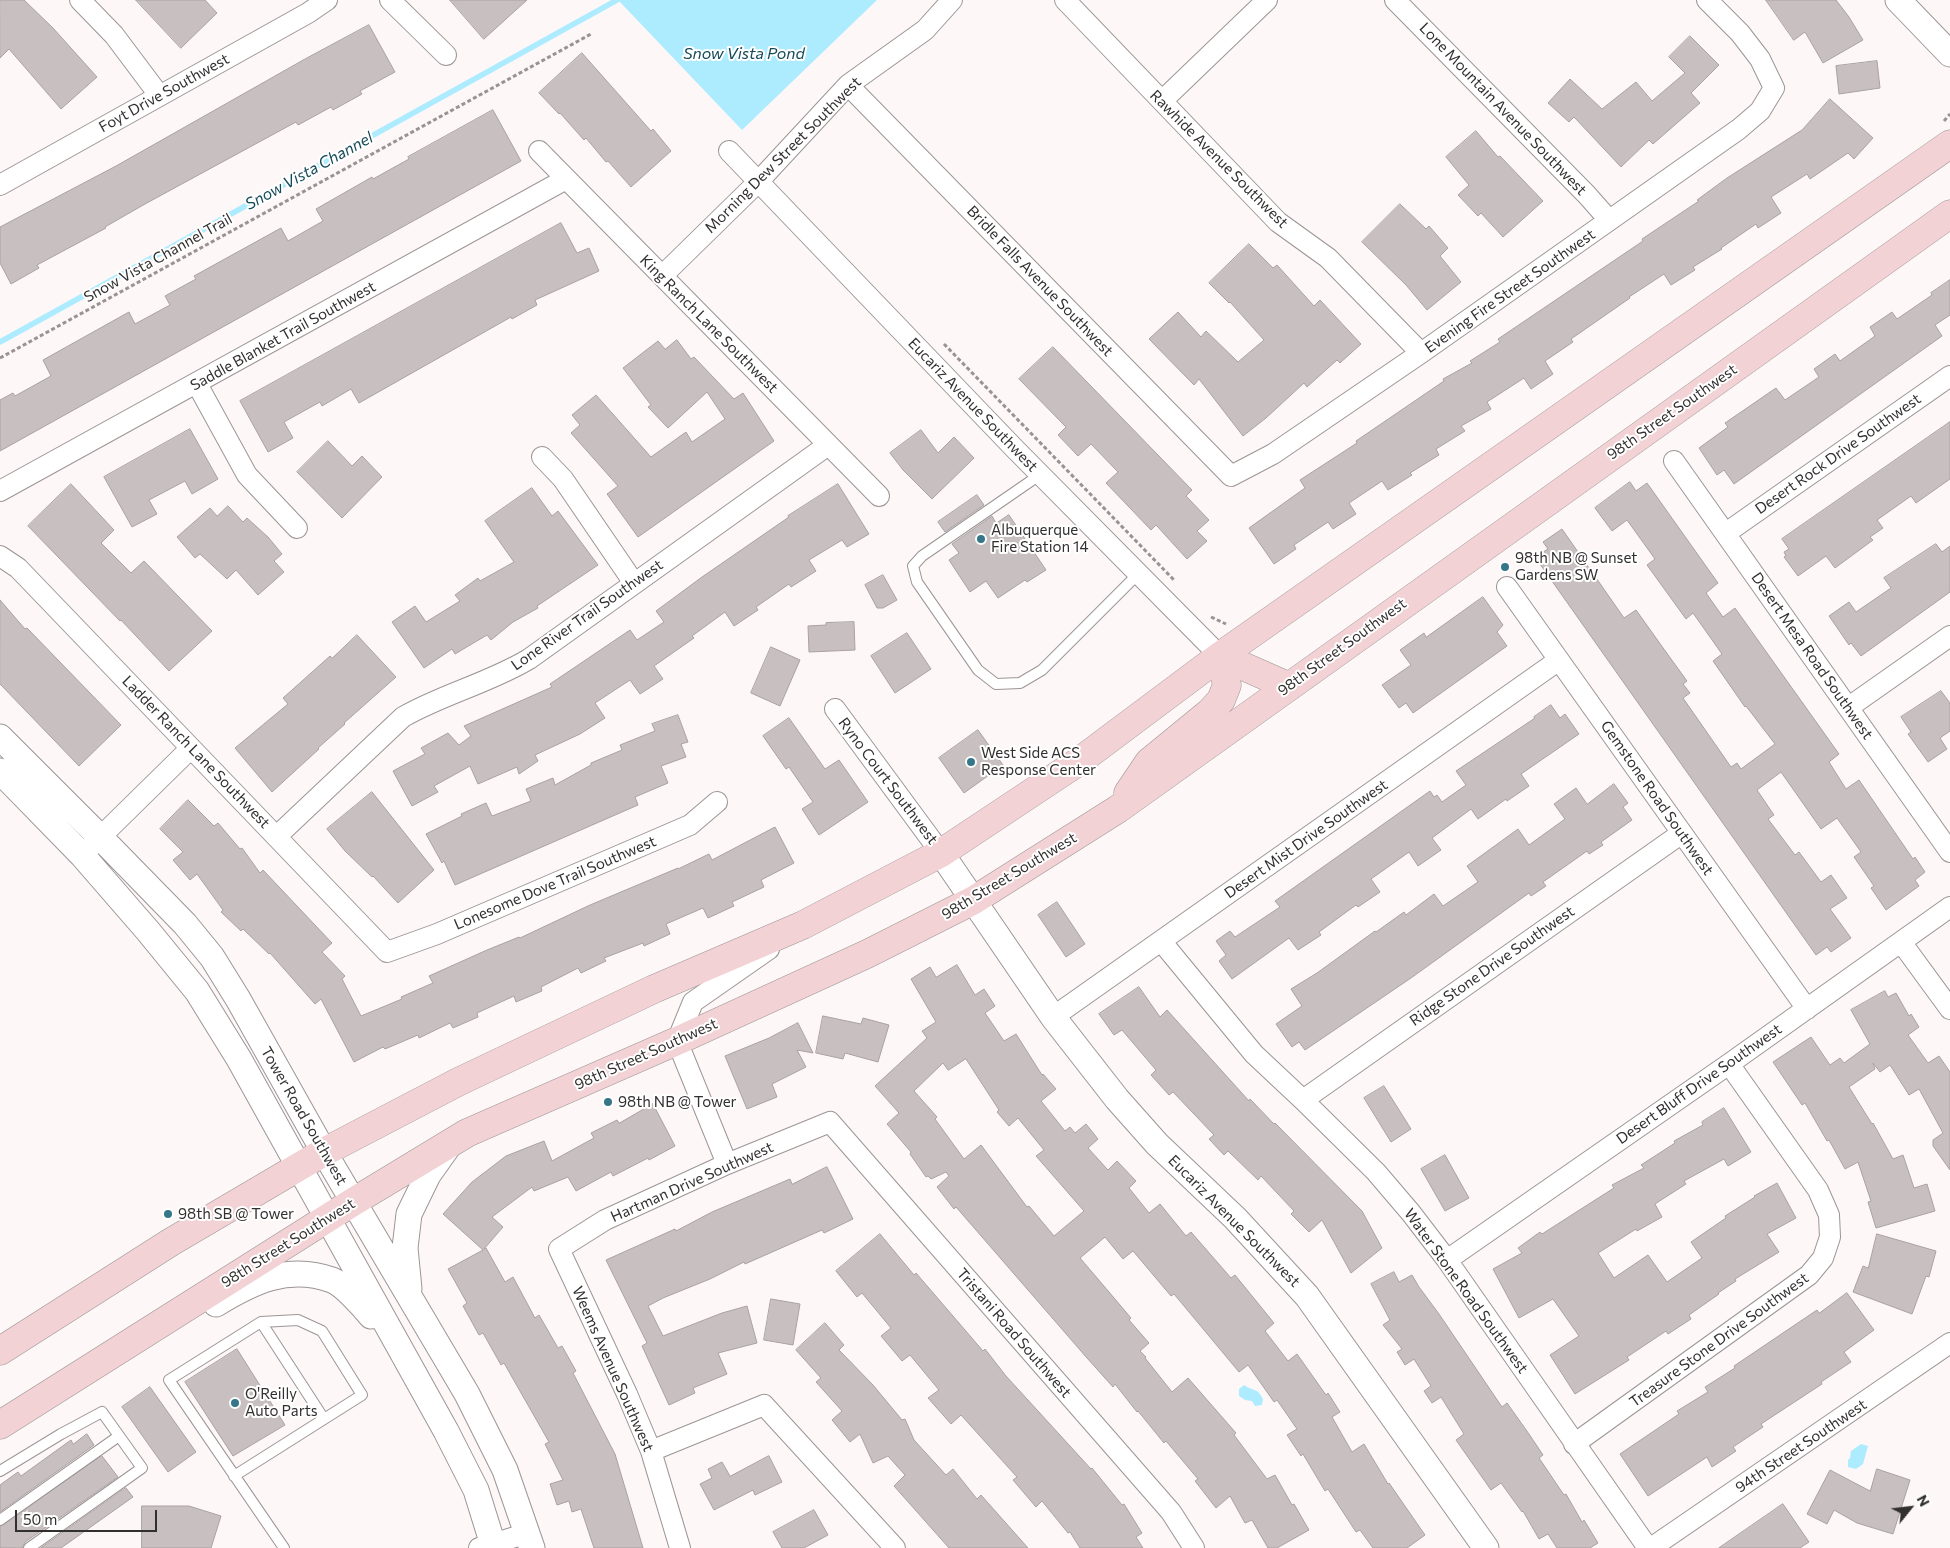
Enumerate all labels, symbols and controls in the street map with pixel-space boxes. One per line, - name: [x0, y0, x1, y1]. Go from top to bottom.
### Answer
- street label: Lone Mountain Avenue Southwest: [1416, 19, 1590, 199]
- water label: Snow Vista Pond: [683, 44, 805, 64]
- street label: Foyt Drive Southwest: [96, 50, 232, 136]
- street label: Morning Dew Street Southwest: [701, 73, 865, 237]
- street label: Rawhide Avenue Southwest: [1146, 86, 1292, 232]
- water label: Snow Vista Channel: [242, 128, 376, 214]
- street label: Bridle Falls Avenue Southwest: [963, 202, 1117, 360]
- street label: Snow Vista Channel Trail: [81, 210, 235, 306]
- street label: Evening Fire Street Southwest: [1421, 225, 1599, 357]
- street label: King Ranch Lane Southwest: [636, 251, 782, 397]
- street label: Saddle Blanket Trail Southwest: [187, 277, 379, 395]
- street label: Eucariz Avenue Southwest: [904, 334, 1042, 476]
- street label: 98th Street Southwest: [1604, 360, 1740, 464]
- street label: Desert Rock Drive Southwest: [1752, 390, 1924, 518]
- place label: Albuquerque Fire Station 14: [991, 521, 1088, 556]
- marker: Albuquerque Fire Station 14: [975, 533, 987, 545]
- place label: 98th NB @ Sunset Gardens SW: [1515, 549, 1637, 584]
- street label: Lone River Trail Southwest: [508, 556, 666, 674]
- marker: 98th NB @ Sunset Gardens SW: [1499, 561, 1511, 573]
- street label: Desert Mesa Road Southwest: [1747, 569, 1877, 743]
- street label: 98th Street Southwest: [1274, 594, 1410, 700]
- street label: Ladder Ranch Lane Southwest: [118, 672, 274, 832]
- street label: Ryno Court Southwest: [834, 714, 942, 848]
- street label: Gemstone Road Southwest: [1597, 717, 1717, 879]
- place label: West Side ACS Response Center: [981, 744, 1096, 779]
- marker: West Side ACS Response Center: [965, 756, 977, 768]
- street label: Desert Mist Drive Southwest: [1221, 776, 1391, 902]
- street label: 98th Street Southwest: [938, 829, 1080, 923]
- street label: Lonesome Dove Trail Southwest: [451, 832, 659, 934]
- street label: Ridge Stone Drive Southwest: [1406, 902, 1578, 1030]
- street label: 98th Street Southwest: [572, 1014, 720, 1094]
- street label: Desert Bluff Drive Southwest: [1613, 1020, 1785, 1148]
- street label: Tower Road Southwest: [257, 1044, 351, 1188]
- place label: 98th NB @ Tower: [618, 1093, 737, 1111]
- marker: 98th NB @ Tower: [602, 1096, 614, 1108]
- street label: Hartman Drive Southwest: [608, 1138, 776, 1226]
- street label: Eucariz Avenue Southwest: [1164, 1151, 1304, 1291]
- street label: 98th Street Southwest: [218, 1194, 358, 1292]
- place label: 98th SB @ Tower: [178, 1205, 294, 1223]
- street label: Water Stone Road Southwest: [1400, 1205, 1532, 1377]
- marker: 98th SB @ Tower: [162, 1208, 174, 1220]
- street label: Tristani Road Southwest: [953, 1265, 1075, 1401]
- street label: Treasure Stone Drive Southwest: [1626, 1269, 1812, 1411]
- street label: Weems Avenue Southwest: [568, 1284, 658, 1454]
- place label: O'Reilly Auto Parts: [245, 1385, 318, 1420]
- street label: 94th Street Southwest: [1732, 1395, 1870, 1497]
- marker: O'Reilly Auto Parts: [229, 1397, 241, 1409]
- north arrow: [1885, 1483, 1935, 1533]
- text: N: [1914, 1492, 1934, 1509]
- scale bar: [18, 1500, 160, 1532]
- text: 50 m: [23, 1510, 57, 1528]

